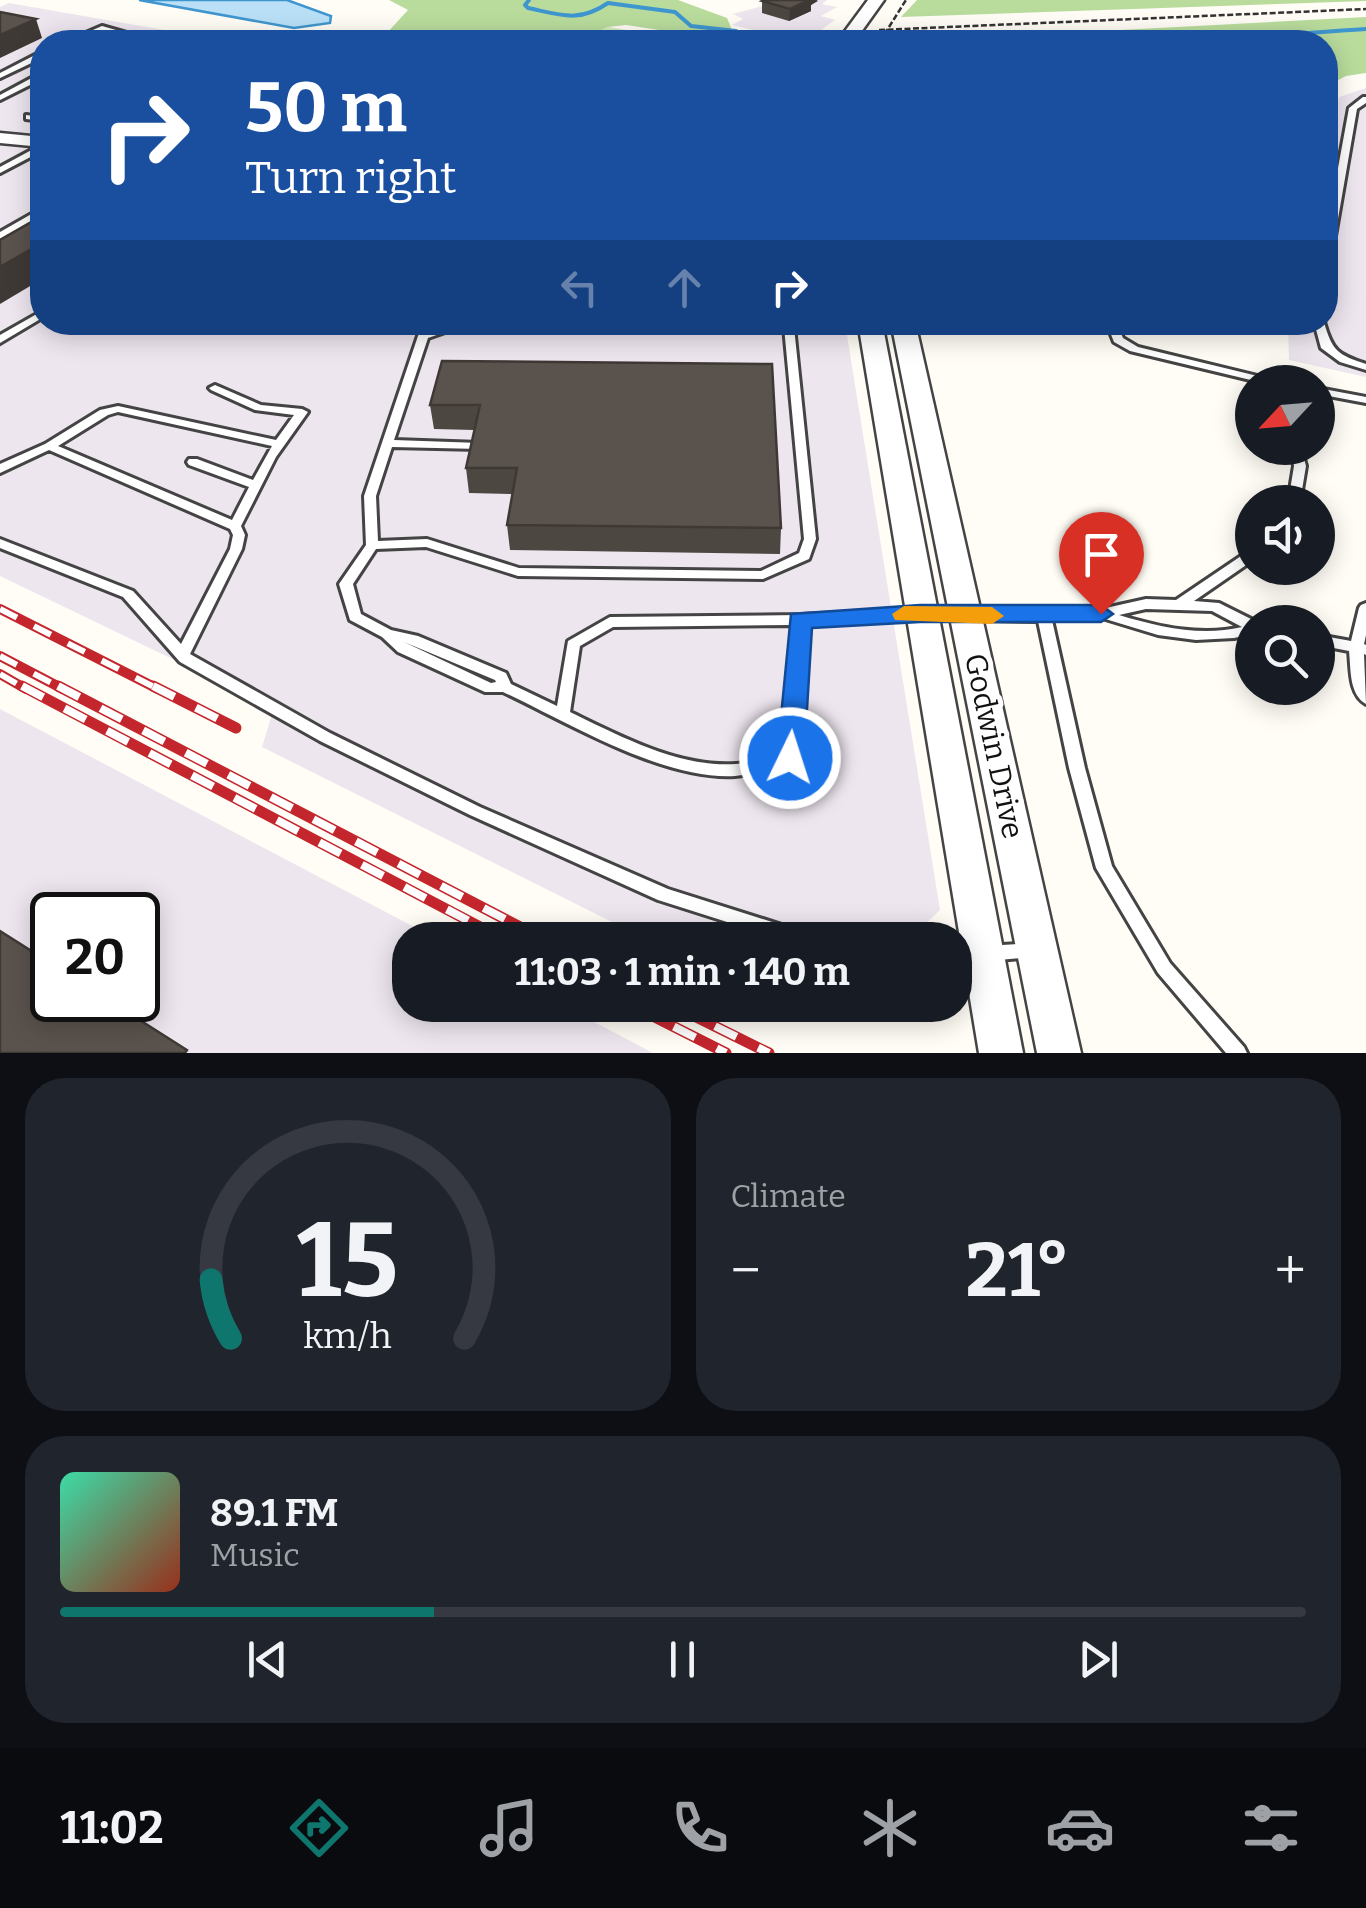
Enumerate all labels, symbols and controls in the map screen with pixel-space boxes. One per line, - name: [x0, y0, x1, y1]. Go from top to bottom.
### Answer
- text: 50 m: [245, 66, 407, 150]
- icon: right: [80, 70, 210, 200]
- text: Turn right: [245, 151, 457, 205]
- icon: left: [552, 260, 607, 315]
- icon: ahead: [657, 260, 712, 315]
- icon: right: [762, 260, 817, 315]
- north arrow: [1235, 365, 1335, 465]
- map controls: [1235, 365, 1335, 705]
- button: sound: [1235, 485, 1335, 585]
- pin: [1059, 512, 1144, 615]
- icon: arrive: [1074, 527, 1129, 582]
- button: search: [1235, 605, 1335, 705]
- street label: Godwin Drive: [957, 650, 1031, 842]
- position arrow: [738, 706, 842, 810]
- speed limit sign: 20: [30, 892, 160, 1022]
- text: 11:03 · 1 min · 140 m: [514, 949, 850, 995]
- text: Climate: [731, 1177, 846, 1215]
- text: 15: [297, 1199, 399, 1324]
- text: 21°: [965, 1226, 1070, 1316]
- text: −: [731, 1238, 761, 1304]
- text: +: [1275, 1238, 1306, 1304]
- text: km/h: [304, 1315, 392, 1357]
- text: 89.1 FM: [210, 1490, 338, 1536]
- text: Music: [210, 1536, 300, 1574]
- icon: previous: [240, 1632, 295, 1687]
- icon: pause: [655, 1632, 710, 1687]
- icon: next: [1071, 1632, 1126, 1687]
- icon: directions: [284, 1793, 354, 1863]
- icon: music: [474, 1793, 544, 1863]
- icon: phone: [665, 1793, 735, 1863]
- icon: climate: [855, 1793, 925, 1863]
- icon: car: [1045, 1793, 1115, 1863]
- icon: filters: [1236, 1793, 1306, 1863]
- text: 11:02: [60, 1801, 163, 1855]

